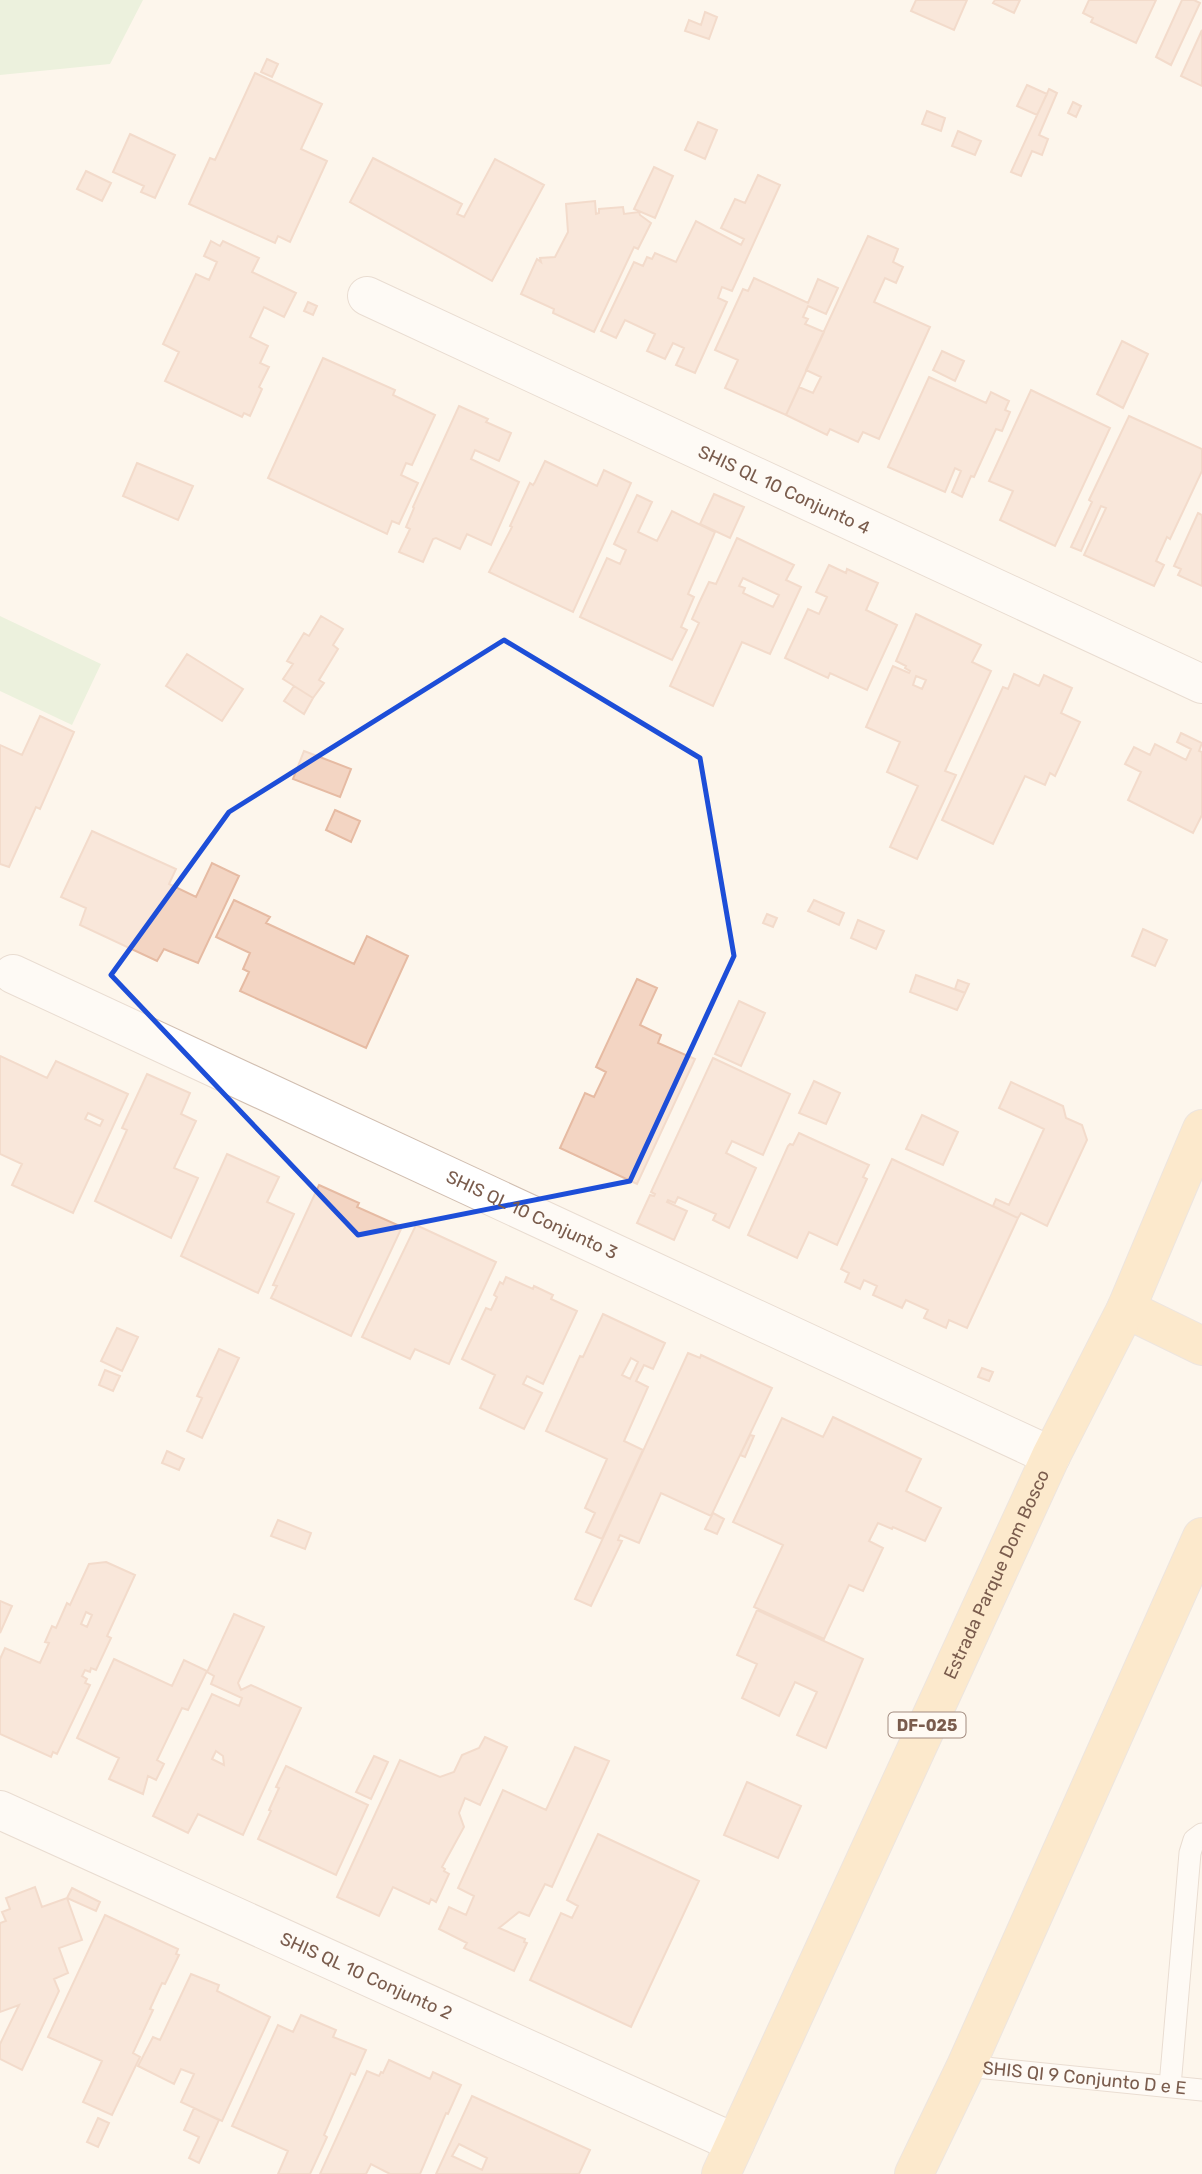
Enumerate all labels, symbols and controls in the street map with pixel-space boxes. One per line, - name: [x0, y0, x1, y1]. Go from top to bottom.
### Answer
- street label: SHIS QL 10 Conjunto 4: [695, 440, 874, 539]
- street label: SHIS QL 10 Conjunto 3: [443, 1166, 621, 1264]
- street label: Estrada Parque Dom Bosco: [939, 1466, 1054, 1682]
- road number: DF-025: [888, 1712, 965, 1737]
- street label: SHIS QL 10 Conjunto 2: [277, 1927, 456, 2024]
- street label: SHIS QI 9 Conjunto D e E: [981, 2057, 1187, 2099]

